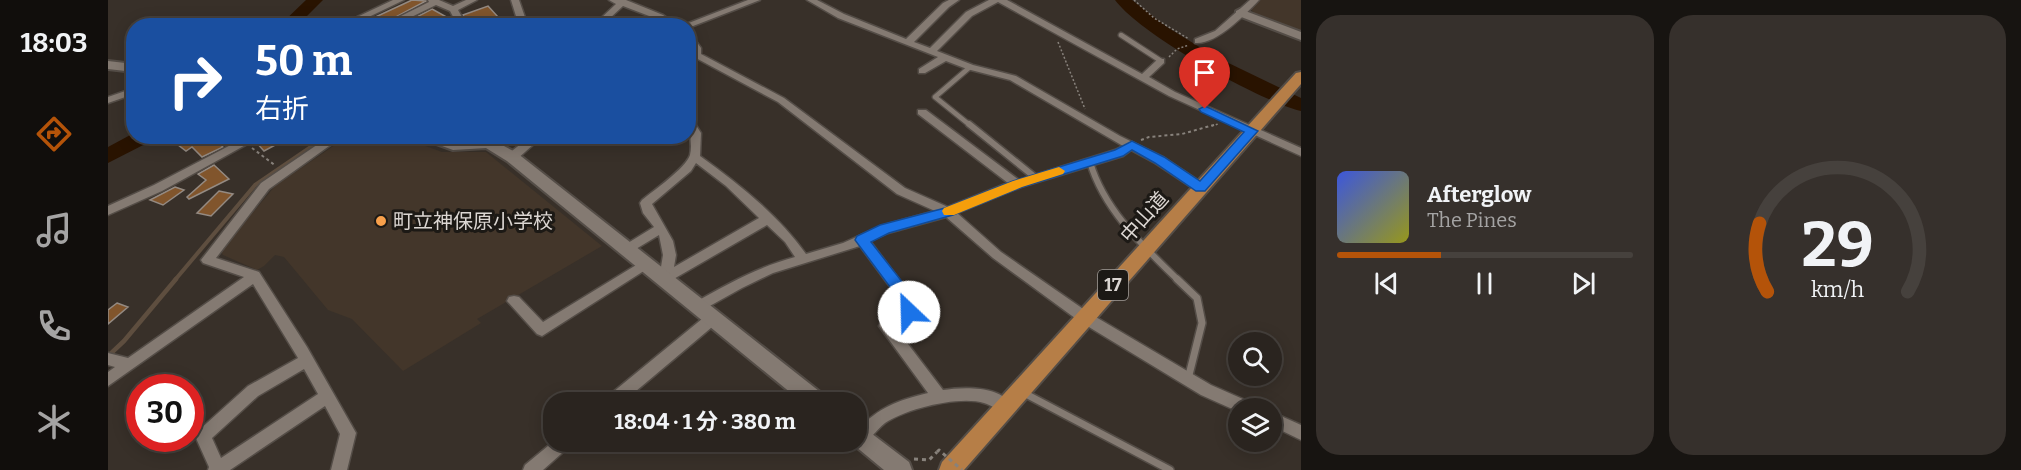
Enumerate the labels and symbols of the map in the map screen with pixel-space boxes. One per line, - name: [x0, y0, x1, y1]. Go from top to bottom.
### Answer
- pin: [1179, 47, 1230, 109]
- street label: 中山道: [1115, 187, 1173, 247]
- place label: 町立神保原小学校: [393, 209, 553, 233]
- marker: 町立神保原小学校: [374, 214, 388, 228]
- road number: 17: [1098, 270, 1128, 300]
- position arrow: [877, 280, 941, 344]
- speed limit sign: 30: [126, 374, 204, 452]

